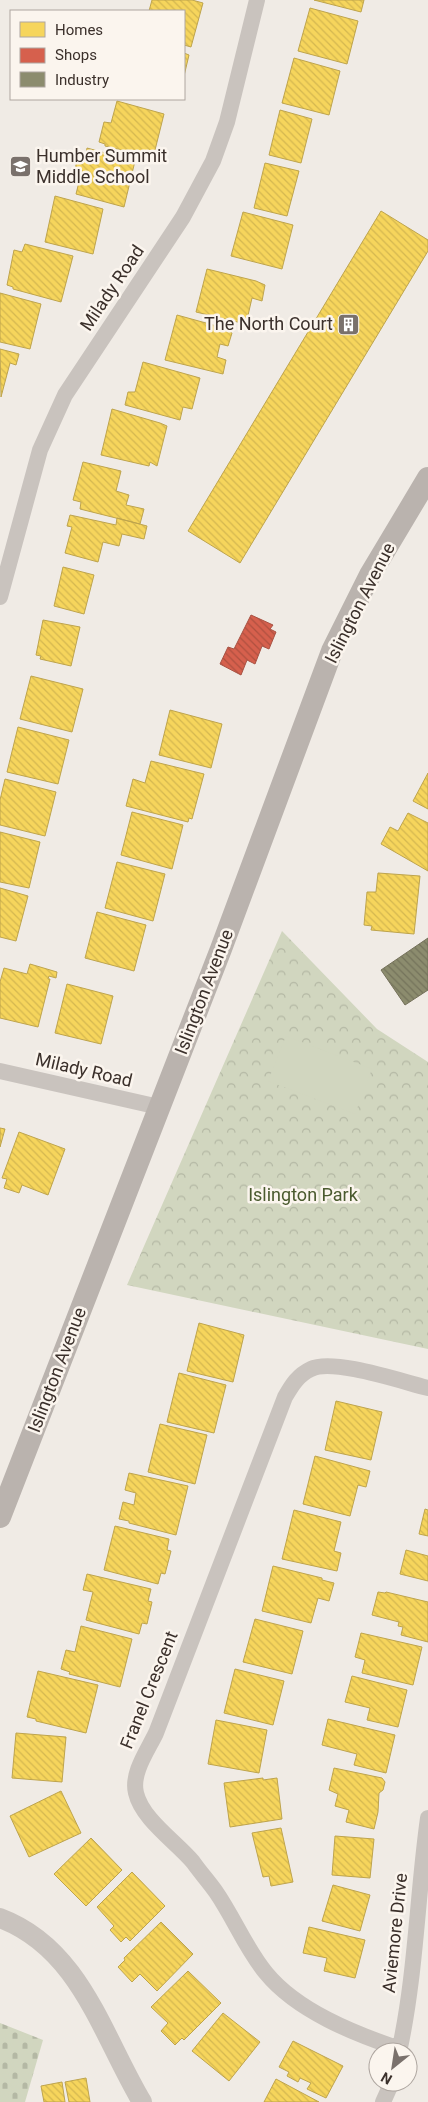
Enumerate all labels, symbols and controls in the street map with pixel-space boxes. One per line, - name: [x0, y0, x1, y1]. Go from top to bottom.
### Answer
- legend: [10, 10, 185, 100]
- text: Homes: [55, 21, 103, 39]
- text: Shops: [55, 46, 97, 64]
- text: Industry: [55, 71, 109, 89]
- place label: Humber Summit Middle School: [36, 145, 167, 187]
- school or university icon: Humber Summit Middle School: [8, 154, 32, 178]
- street label: Milady Road: [75, 241, 148, 335]
- building icon: The North Court: [337, 312, 361, 336]
- place label: The North Court: [204, 313, 333, 334]
- street label: Islington Avenue: [320, 539, 399, 666]
- street label: Islington Avenue: [170, 926, 237, 1057]
- street label: Milady Road: [34, 1048, 135, 1091]
- park label: Islington Park: [248, 1184, 359, 1205]
- street label: Islington Avenue: [23, 1304, 90, 1435]
- street label: Franel Crescent: [115, 1628, 182, 1752]
- street label: Aviemore Drive: [378, 1872, 411, 1994]
- north arrow: [368, 2042, 418, 2092]
- text: N: [378, 2069, 395, 2088]

